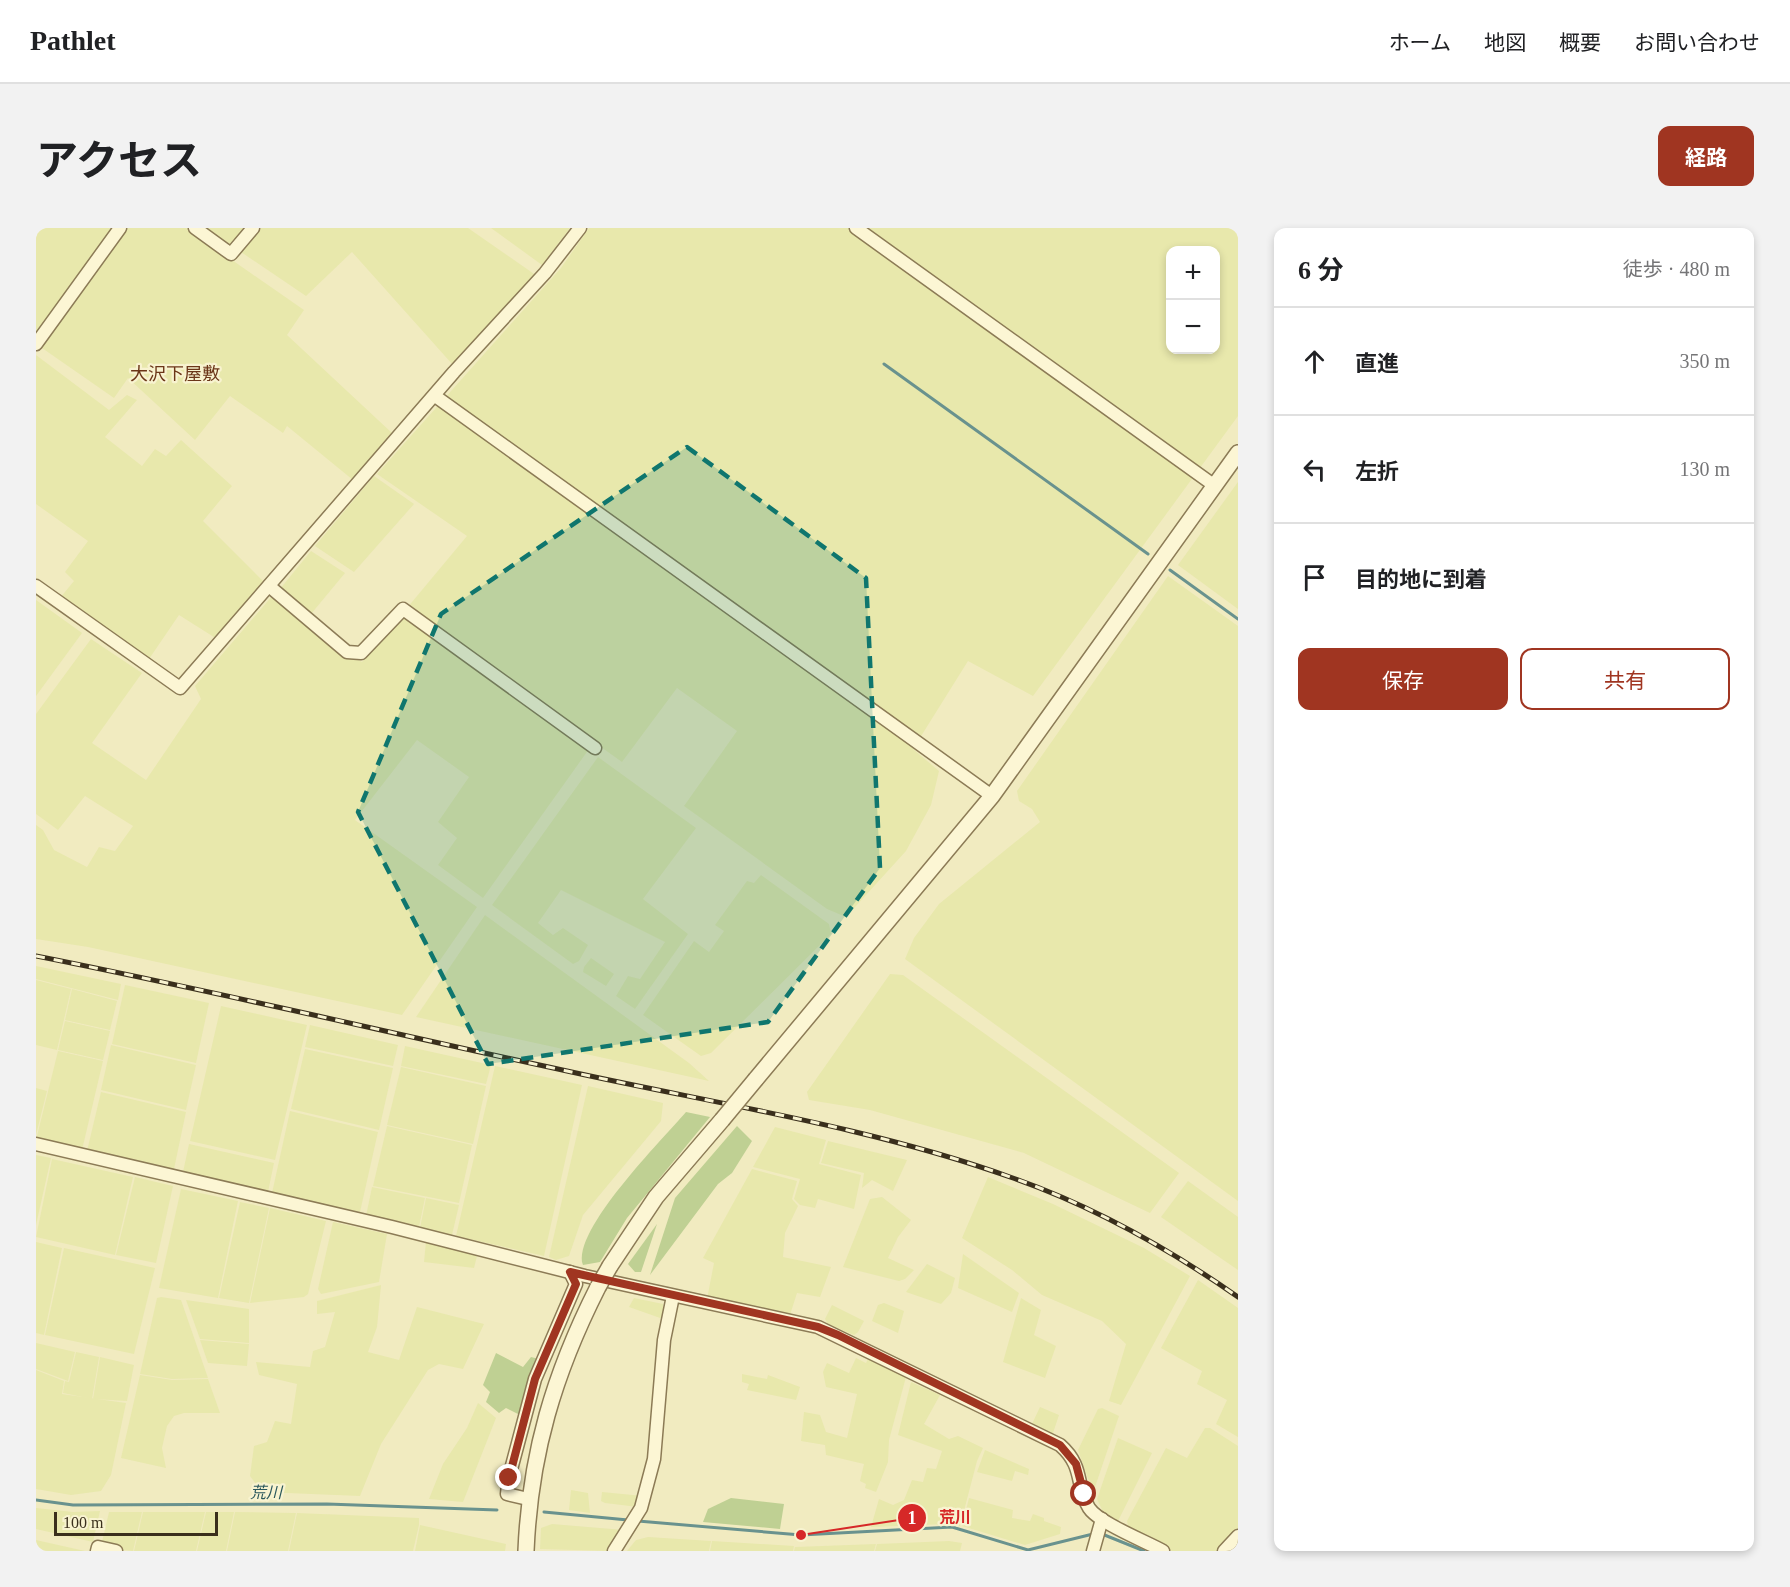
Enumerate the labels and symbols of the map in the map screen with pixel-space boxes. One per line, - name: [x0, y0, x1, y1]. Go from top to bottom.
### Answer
- district label: 大沢下屋敷: [130, 364, 220, 384]
- route end: [495, 1464, 521, 1490]
- route start: [1070, 1480, 1096, 1506]
- water label: 荒川: [250, 1484, 284, 1501]
- callout: 荒川: [897, 1501, 983, 1535]
- text: 1: [908, 1508, 917, 1528]
- scale bar: [54, 1509, 218, 1536]
- text: 荒川: [939, 1509, 971, 1526]

